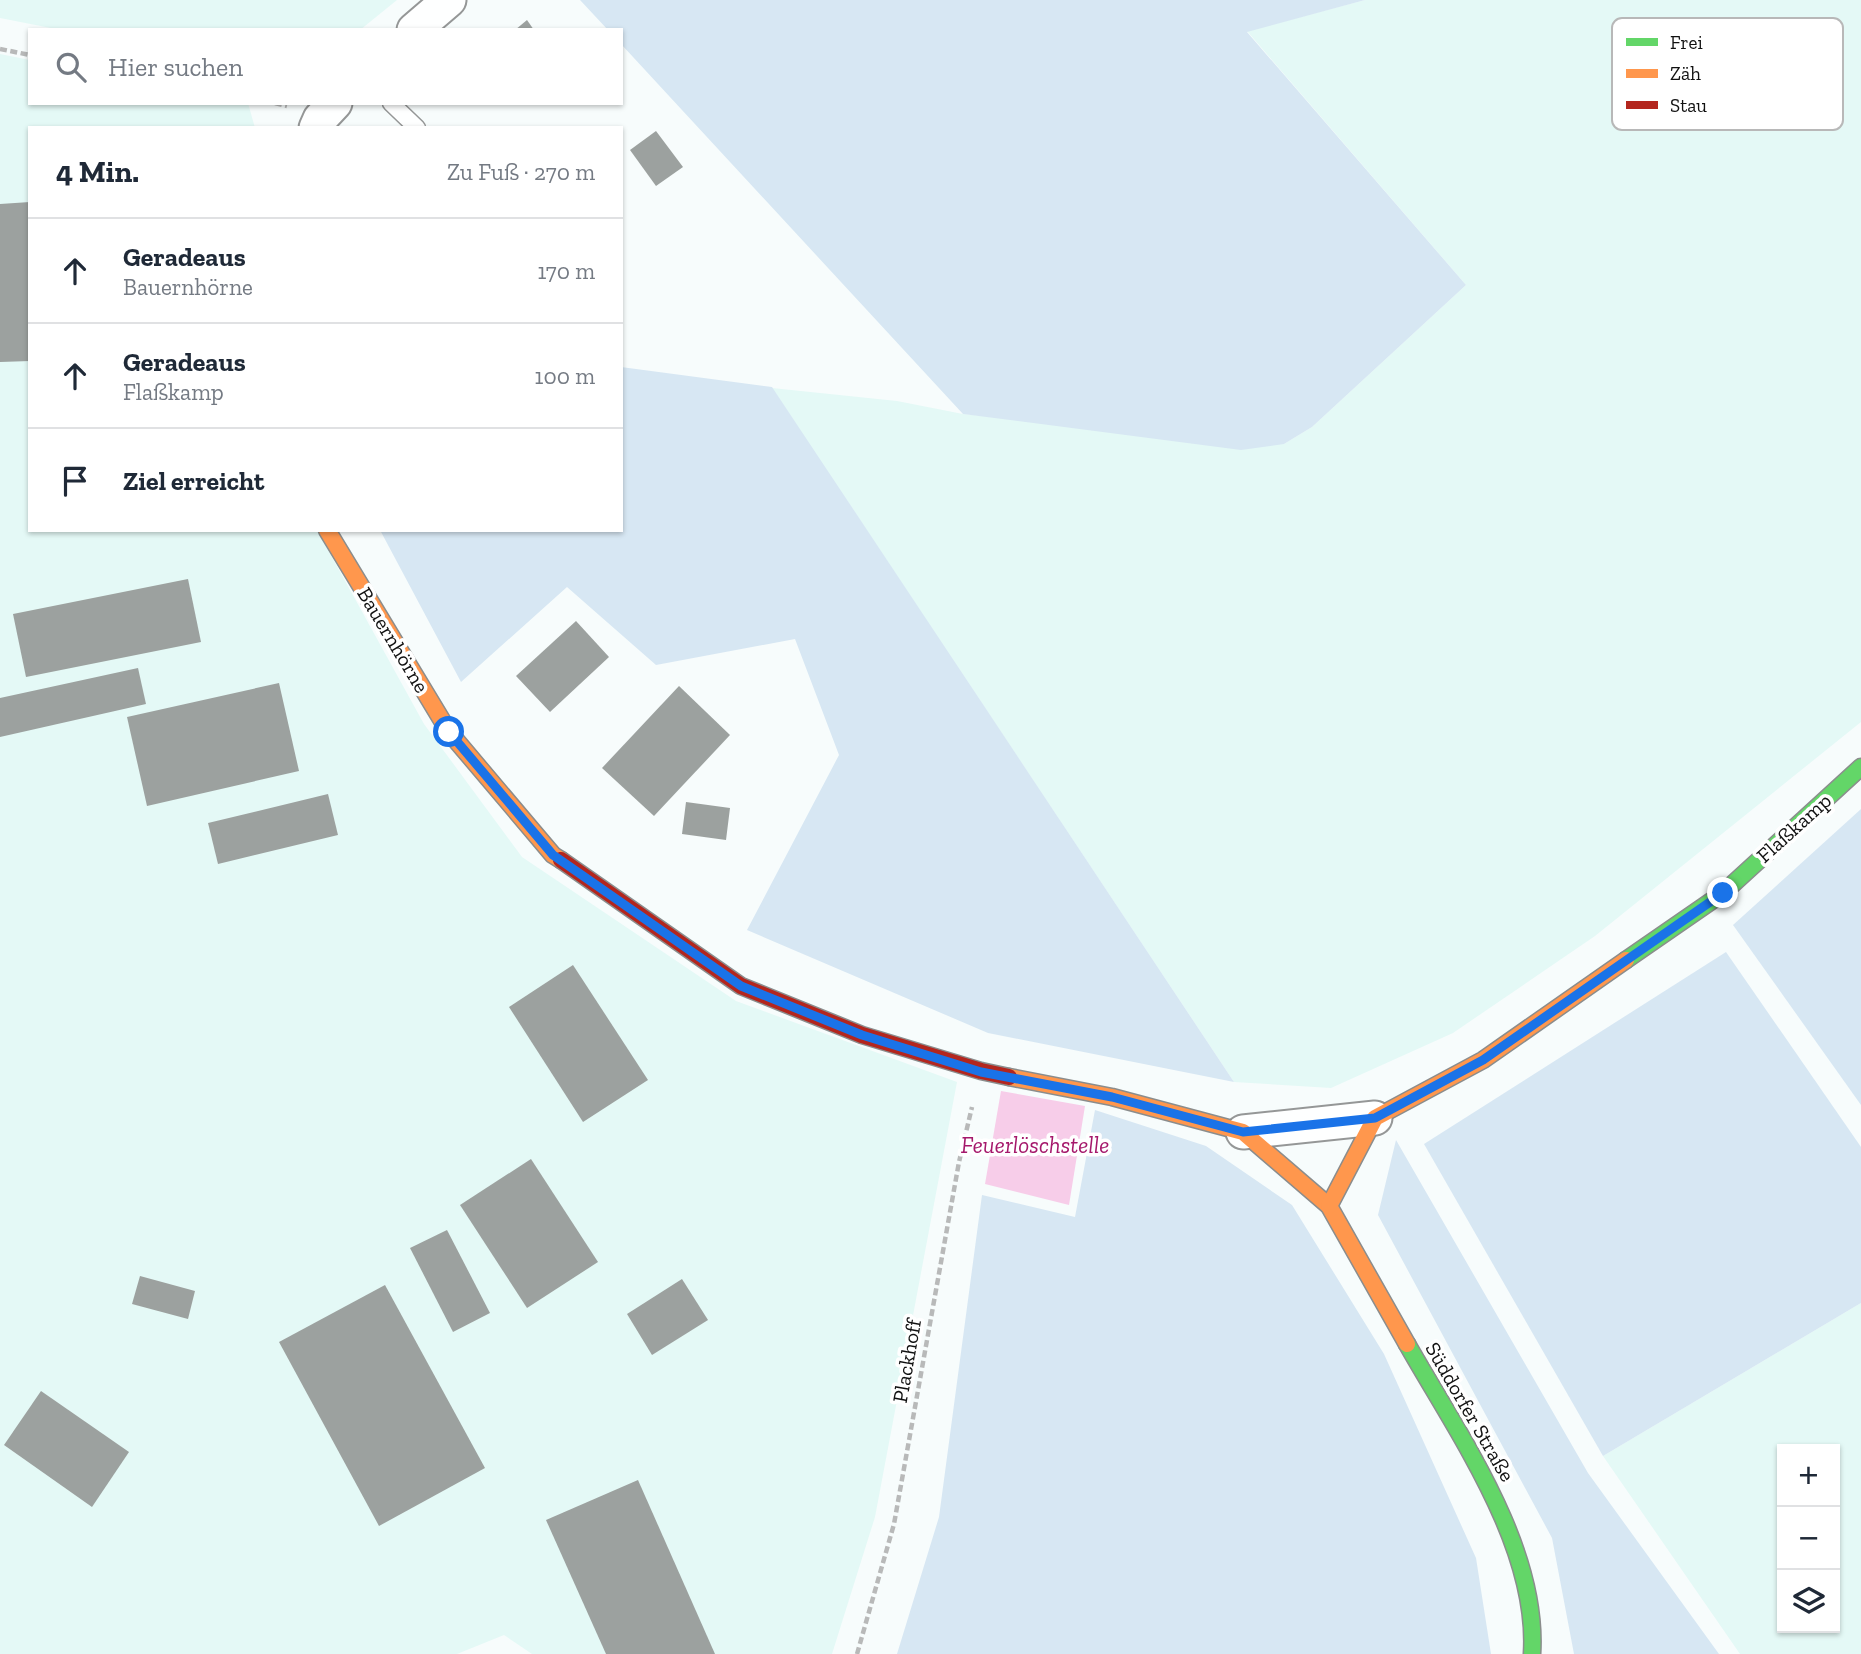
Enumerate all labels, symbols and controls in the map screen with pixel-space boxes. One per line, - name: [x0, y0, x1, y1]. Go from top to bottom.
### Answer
- legend: [1612, 18, 1843, 130]
- search box: [28, 28, 623, 105]
- text: Frei: [1670, 31, 1703, 54]
- icon: search: [52, 48, 90, 86]
- text: Hier suchen: [108, 51, 243, 83]
- text: Zäh: [1670, 62, 1701, 85]
- text: Stau: [1670, 94, 1707, 117]
- text: 4 Min.: [56, 154, 139, 190]
- text: Zu Fuß · 270 m: [447, 158, 595, 186]
- text: Geradeaus: [123, 241, 246, 273]
- icon: ahead: [56, 252, 94, 290]
- text: 170 m: [537, 257, 595, 285]
- text: Bauernhörne: [123, 273, 253, 301]
- text: Geradeaus: [123, 346, 246, 378]
- icon: ahead: [56, 357, 94, 395]
- text: 100 m: [535, 362, 595, 390]
- text: Flaßkamp: [123, 378, 224, 406]
- icon: arrive: [56, 462, 94, 500]
- text: Ziel erreicht: [123, 465, 264, 497]
- street label: Bauernhörne: [352, 582, 435, 697]
- route start: [433, 716, 464, 747]
- street label: Flaßkamp: [1751, 788, 1836, 868]
- route end: [1707, 877, 1738, 908]
- water label: Feuerlöschstelle: [961, 1131, 1109, 1159]
- street label: Plackhoff: [887, 1316, 926, 1405]
- street label: Süddorfer Straße: [1420, 1338, 1521, 1486]
- map controls: [1777, 1444, 1840, 1633]
- button: +: [1777, 1444, 1840, 1507]
- button: −: [1777, 1507, 1840, 1570]
- button: layers: [1777, 1570, 1840, 1633]

